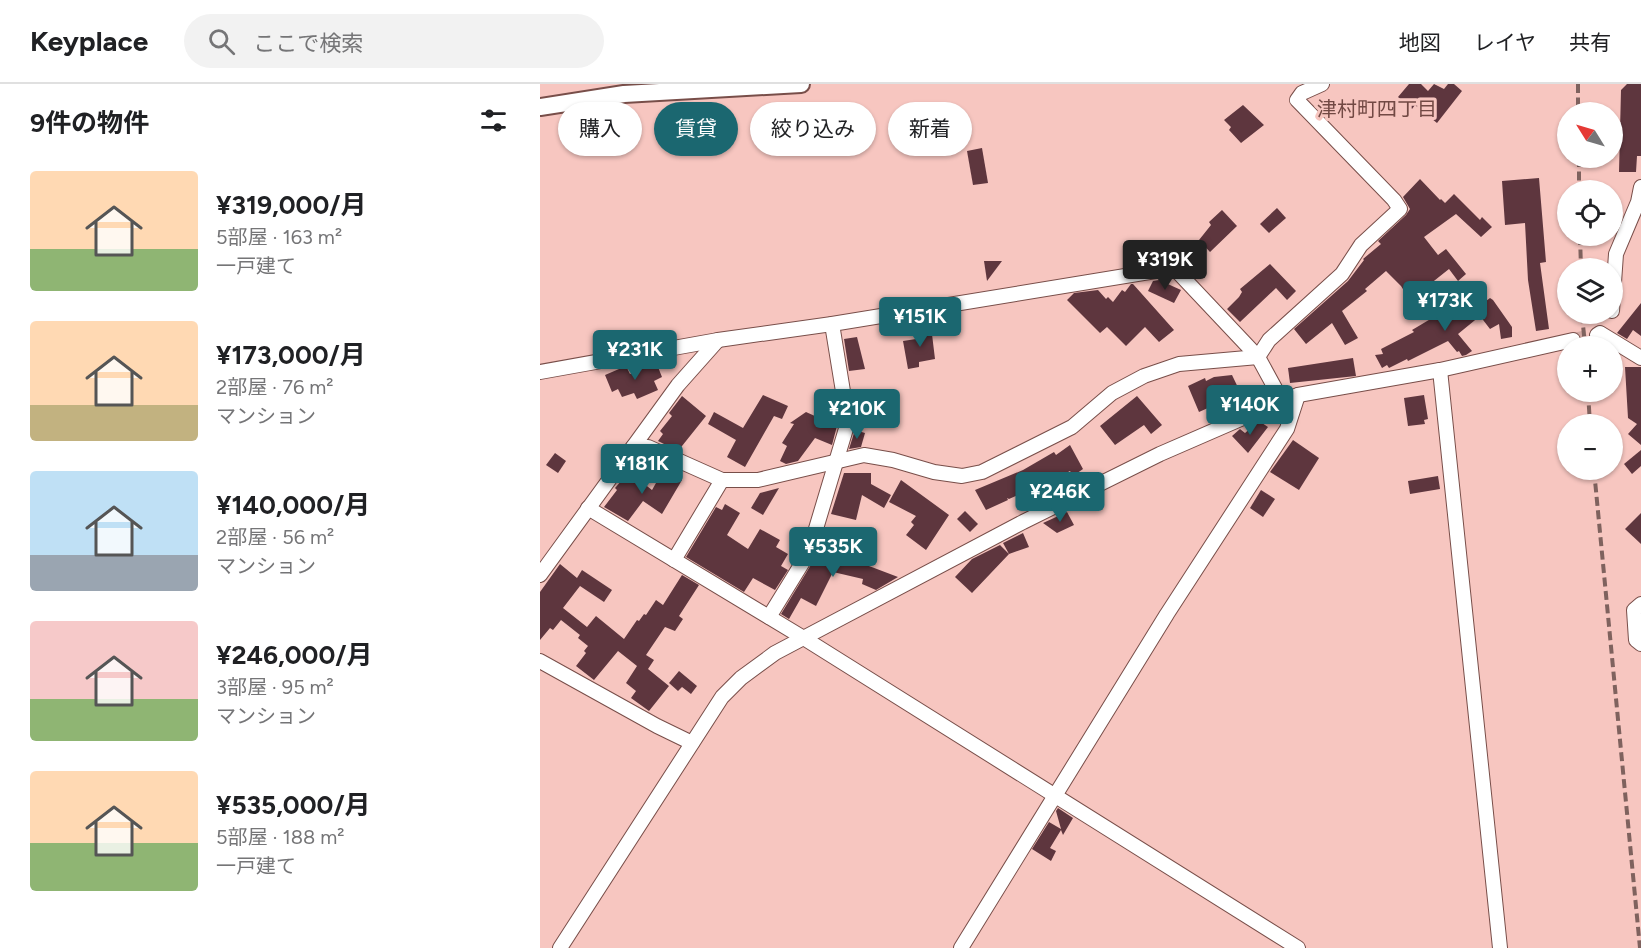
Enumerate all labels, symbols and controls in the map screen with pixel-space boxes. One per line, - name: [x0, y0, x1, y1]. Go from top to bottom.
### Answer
- search box: [184, 14, 604, 68]
- text: Keyplace: [30, 24, 148, 58]
- icon: search: [205, 25, 238, 58]
- text: ここで検索: [253, 30, 363, 57]
- text: 地図: [1399, 30, 1441, 55]
- text: レイヤ: [1474, 30, 1536, 55]
- text: 共有: [1569, 30, 1611, 55]
- district label: 津村町四丁目: [1317, 97, 1437, 121]
- chip: 購入: [558, 102, 642, 156]
- chip: 賃貸: [654, 102, 738, 156]
- chip: 絞り込み: [750, 102, 876, 156]
- chip: 新着: [888, 102, 972, 156]
- north arrow: [1557, 102, 1623, 168]
- map controls: [1557, 102, 1623, 480]
- icon: filters: [477, 104, 510, 137]
- text: 9件の物件: [30, 107, 149, 139]
- button: locate: [1557, 180, 1623, 246]
- text: ¥319,000/月: [216, 189, 366, 221]
- icon: home: [78, 195, 150, 267]
- text: 5部屋 · 163 m²: [216, 225, 342, 249]
- pin: ¥319K: [1123, 240, 1207, 291]
- text: ¥319K: [1137, 247, 1193, 271]
- text: 一戸建て: [216, 254, 296, 278]
- button: layers: [1557, 258, 1623, 324]
- pin: ¥173K: [1403, 281, 1487, 332]
- text: ¥173K: [1417, 288, 1473, 312]
- pin: ¥151K: [878, 297, 962, 348]
- text: ¥151K: [893, 304, 947, 328]
- pin: ¥231K: [593, 330, 677, 381]
- button: +: [1557, 336, 1623, 402]
- text: ¥231K: [607, 337, 663, 361]
- text: ¥173,000/月: [216, 339, 366, 371]
- icon: home: [78, 345, 150, 417]
- text: 2部屋 · 76 m²: [216, 375, 333, 399]
- pin: ¥140K: [1208, 385, 1292, 436]
- pin: ¥210K: [815, 389, 899, 440]
- text: ¥140K: [1220, 392, 1280, 416]
- text: ¥210K: [828, 396, 886, 420]
- text: マンション: [216, 404, 316, 428]
- button: −: [1557, 414, 1623, 480]
- pin: ¥181K: [600, 444, 684, 495]
- text: ¥181K: [615, 451, 669, 475]
- pin: ¥246K: [1018, 472, 1102, 523]
- text: ¥246K: [1029, 479, 1091, 503]
- text: ¥140,000/月: [216, 489, 370, 521]
- icon: home: [78, 495, 150, 567]
- text: 2部屋 · 56 m²: [216, 525, 334, 549]
- pin: ¥535K: [791, 527, 875, 578]
- text: ¥535K: [803, 534, 863, 558]
- text: マンション: [216, 554, 316, 578]
- text: ¥246,000/月: [216, 639, 373, 671]
- icon: home: [78, 645, 150, 717]
- text: 3部屋 · 95 m²: [216, 675, 334, 699]
- text: マンション: [216, 704, 316, 728]
- text: ¥535,000/月: [216, 789, 371, 821]
- icon: home: [78, 795, 150, 867]
- text: 5部屋 · 188 m²: [216, 825, 344, 849]
- text: 一戸建て: [216, 854, 296, 878]

